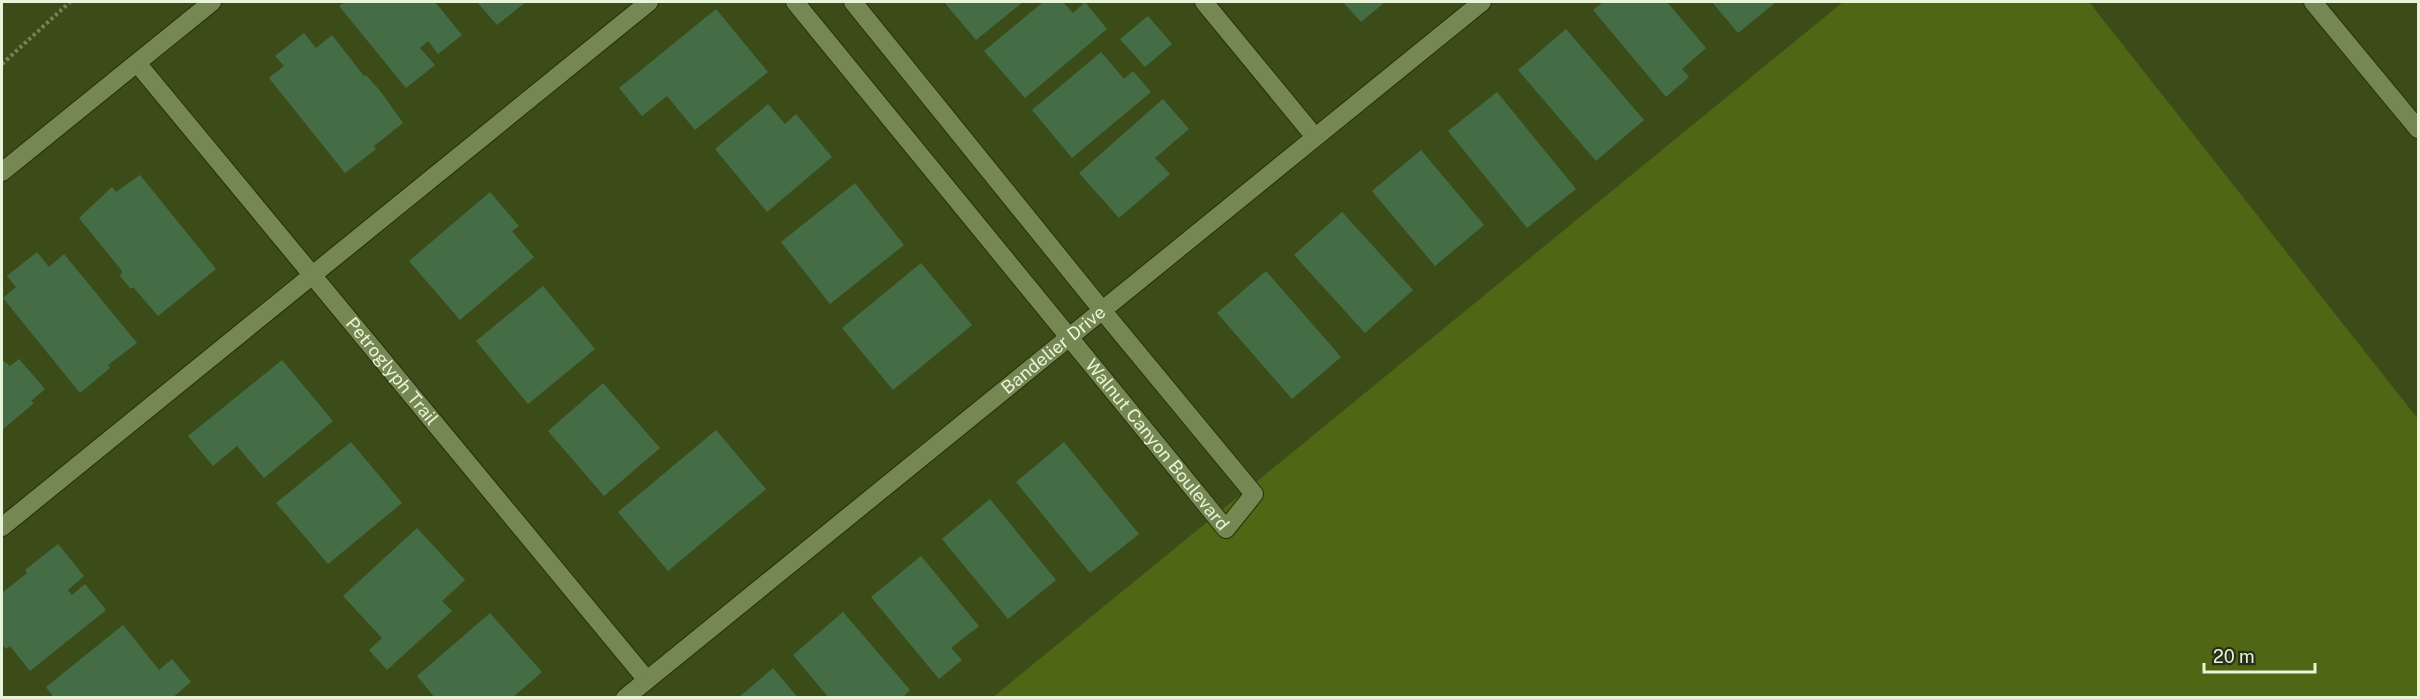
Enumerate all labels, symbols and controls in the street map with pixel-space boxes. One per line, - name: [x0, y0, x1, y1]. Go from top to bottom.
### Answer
- street label: Bandelier Drive: [997, 301, 1109, 398]
- street label: Petroglyph Trail: [342, 313, 443, 429]
- street label: Walnut Canyon Boulevard: [1081, 355, 1234, 534]
- scale bar: [2204, 636, 2315, 674]
- text: 20 m: [2213, 646, 2255, 667]

